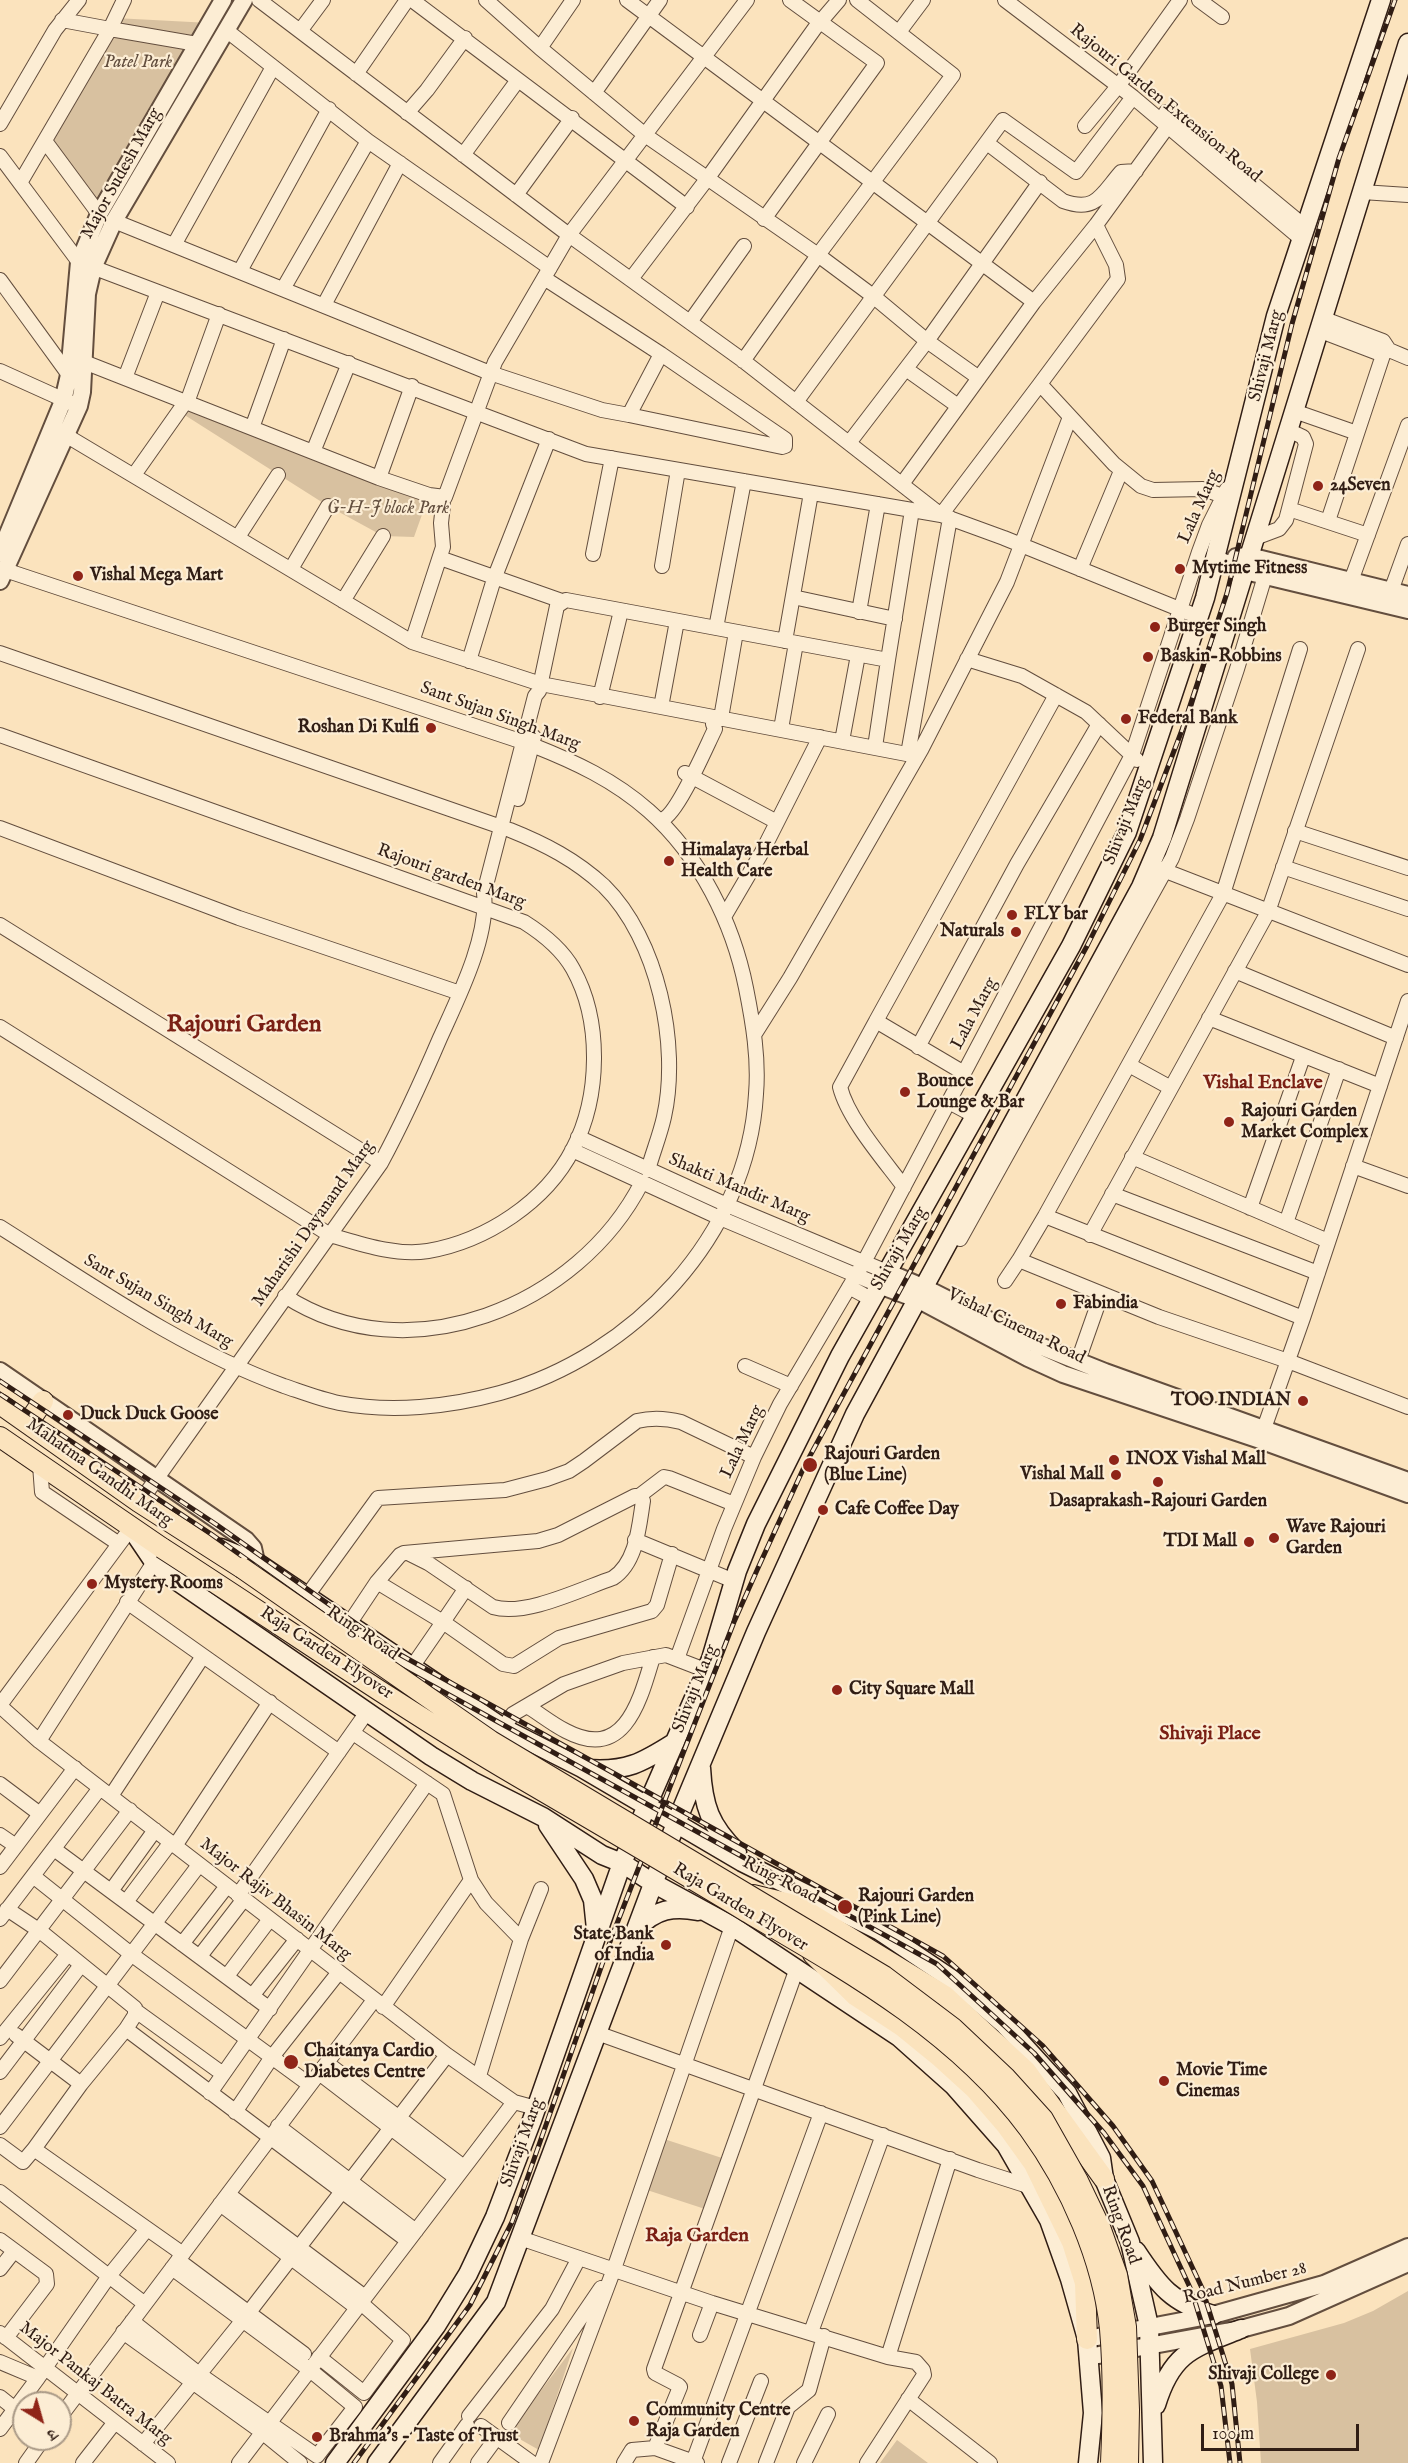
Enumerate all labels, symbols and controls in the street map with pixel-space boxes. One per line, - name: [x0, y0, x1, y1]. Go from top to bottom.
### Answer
- street label: Rajouri Garden Extension Road: [1065, 20, 1265, 188]
- park label: Patel Park: [104, 52, 172, 74]
- street label: Major Sudesh Marg: [77, 105, 167, 243]
- street label: Shivaji Marg: [1245, 308, 1289, 404]
- street label: Lala Marg: [1174, 467, 1226, 547]
- place label: 24Seven: [1330, 475, 1391, 497]
- marker: 24Seven: [1311, 479, 1325, 493]
- park label: G-H-J block Park: [327, 498, 449, 520]
- place label: Mytime Fitness: [1192, 558, 1307, 580]
- marker: Mytime Fitness: [1173, 562, 1187, 576]
- place label: Vishal Mega Mart: [90, 565, 223, 587]
- marker: Vishal Mega Mart: [71, 569, 85, 583]
- place label: Burger Singh: [1167, 616, 1266, 638]
- marker: Burger Singh: [1148, 620, 1162, 634]
- place label: Baskin-Robbins: [1160, 646, 1282, 668]
- marker: Baskin-Robbins: [1141, 650, 1155, 664]
- street label: Sant Sujan Singh Marg: [417, 678, 583, 756]
- place label: Federal Bank: [1138, 708, 1238, 730]
- marker: Federal Bank: [1119, 712, 1133, 726]
- place label: Roshan Di Kulfi: [298, 717, 419, 739]
- marker: Roshan Di Kulfi: [424, 721, 438, 735]
- street label: Shivaji Marg: [1100, 774, 1154, 868]
- street label: Rajouri garden Marg: [374, 840, 528, 914]
- place label: Himalaya Herbal Health Care: [681, 840, 808, 882]
- marker: Himalaya Herbal Health Care: [662, 854, 676, 868]
- place label: FLY bar: [1024, 904, 1088, 926]
- marker: FLY bar: [1005, 908, 1019, 922]
- place label: Naturals: [940, 921, 1004, 943]
- marker: Naturals: [1009, 925, 1023, 939]
- street label: Lala Marg: [947, 974, 1003, 1054]
- district label: Rajouri Garden: [167, 1012, 321, 1040]
- place label: Bounce Lounge & Bar: [917, 1071, 1024, 1114]
- district label: Vishal Enclave: [1203, 1072, 1323, 1096]
- marker: Bounce Lounge & Bar: [898, 1085, 912, 1099]
- place label: Rajouri Garden Market Complex: [1241, 1101, 1368, 1144]
- marker: Rajouri Garden Market Complex: [1222, 1115, 1236, 1129]
- street label: Maharishi Dayanand Marg: [248, 1137, 380, 1311]
- street label: Shakti Mandir Marg: [665, 1149, 813, 1229]
- street label: Shivaji Marg: [867, 1203, 933, 1295]
- street label: Sant Sujan Singh Marg: [80, 1250, 236, 1354]
- street label: Vishal Cinema Road: [943, 1284, 1089, 1370]
- place label: Fabindia: [1073, 1293, 1138, 1315]
- marker: Fabindia: [1054, 1297, 1068, 1311]
- place label: TOO INDIAN: [1171, 1390, 1291, 1412]
- marker: TOO INDIAN: [1296, 1394, 1310, 1408]
- street label: Lala Marg: [717, 1402, 769, 1482]
- place label: Duck Duck Goose: [80, 1404, 218, 1426]
- marker: Duck Duck Goose: [61, 1408, 75, 1422]
- street label: Mahatma Gandhi Marg: [21, 1414, 177, 1532]
- place label: Rajouri Garden (Blue Line): [824, 1444, 940, 1486]
- place label: INOX Vishal Mall: [1126, 1449, 1266, 1471]
- marker: INOX Vishal Mall: [1107, 1453, 1121, 1467]
- marker: Rajouri Garden (Blue Line): [801, 1456, 819, 1474]
- place label: Vishal Mall: [1020, 1464, 1104, 1486]
- marker: Vishal Mall: [1109, 1468, 1123, 1482]
- marker: Dasaprakash-Rajouri Garden: [1151, 1475, 1165, 1489]
- place label: Dasaprakash-Rajouri Garden: [1049, 1491, 1267, 1513]
- place label: Cafe Coffee Day: [835, 1499, 959, 1521]
- marker: Cafe Coffee Day: [816, 1503, 830, 1517]
- place label: Wave Rajouri Garden: [1286, 1517, 1386, 1559]
- place label: TDI Mall: [1163, 1531, 1237, 1553]
- marker: Wave Rajouri Garden: [1267, 1531, 1281, 1545]
- marker: TDI Mall: [1242, 1535, 1256, 1549]
- place label: Mystery Rooms: [104, 1573, 223, 1595]
- marker: Mystery Rooms: [85, 1577, 99, 1591]
- street label: Ring Road: [322, 1602, 402, 1666]
- street label: Raja Garden Flyover: [255, 1603, 397, 1705]
- street label: Shivaji Marg: [669, 1642, 723, 1736]
- place label: City Square Mall: [849, 1679, 974, 1701]
- marker: City Square Mall: [830, 1683, 844, 1697]
- district label: Shivaji Place: [1159, 1723, 1261, 1747]
- street label: Major Rajiv Bhasin Marg: [195, 1834, 355, 1966]
- street label: Ring Road: [738, 1853, 822, 1909]
- street label: Raja Garden Flyover: [668, 1859, 812, 1957]
- place label: Rajouri Garden (Pink Line): [858, 1886, 974, 1928]
- marker: Rajouri Garden (Pink Line): [836, 1898, 854, 1916]
- place label: State Bank of India: [574, 1924, 654, 1966]
- marker: State Bank of India: [659, 1938, 673, 1952]
- place label: Chaitanya Cardio Diabetes Centre: [304, 2041, 434, 2084]
- marker: Chaitanya Cardio Diabetes Centre: [282, 2053, 300, 2071]
- place label: Movie Time Cinemas: [1176, 2060, 1267, 2102]
- marker: Movie Time Cinemas: [1157, 2074, 1171, 2088]
- street label: Shivaji Marg: [497, 2095, 549, 2191]
- street label: Ring Road: [1096, 2183, 1144, 2267]
- district label: Raja Garden: [645, 2225, 749, 2249]
- street label: Road Number 28: [1181, 2258, 1309, 2310]
- street label: Major Pankaj Batra Marg: [14, 2318, 176, 2450]
- place label: Shivaji College: [1208, 2364, 1319, 2386]
- marker: Shivaji College: [1324, 2368, 1338, 2382]
- north arrow: [12, 2391, 72, 2451]
- place label: Community Centre Raja Garden: [646, 2400, 791, 2442]
- scale bar: [1204, 2412, 1362, 2450]
- marker: Community Centre Raja Garden: [627, 2414, 641, 2428]
- text: उ: [42, 2423, 61, 2444]
- text: 100 m: [1212, 2423, 1254, 2446]
- place label: Brahma's - Taste of Trust: [329, 2426, 518, 2448]
- marker: Brahma's - Taste of Trust: [310, 2430, 324, 2444]

